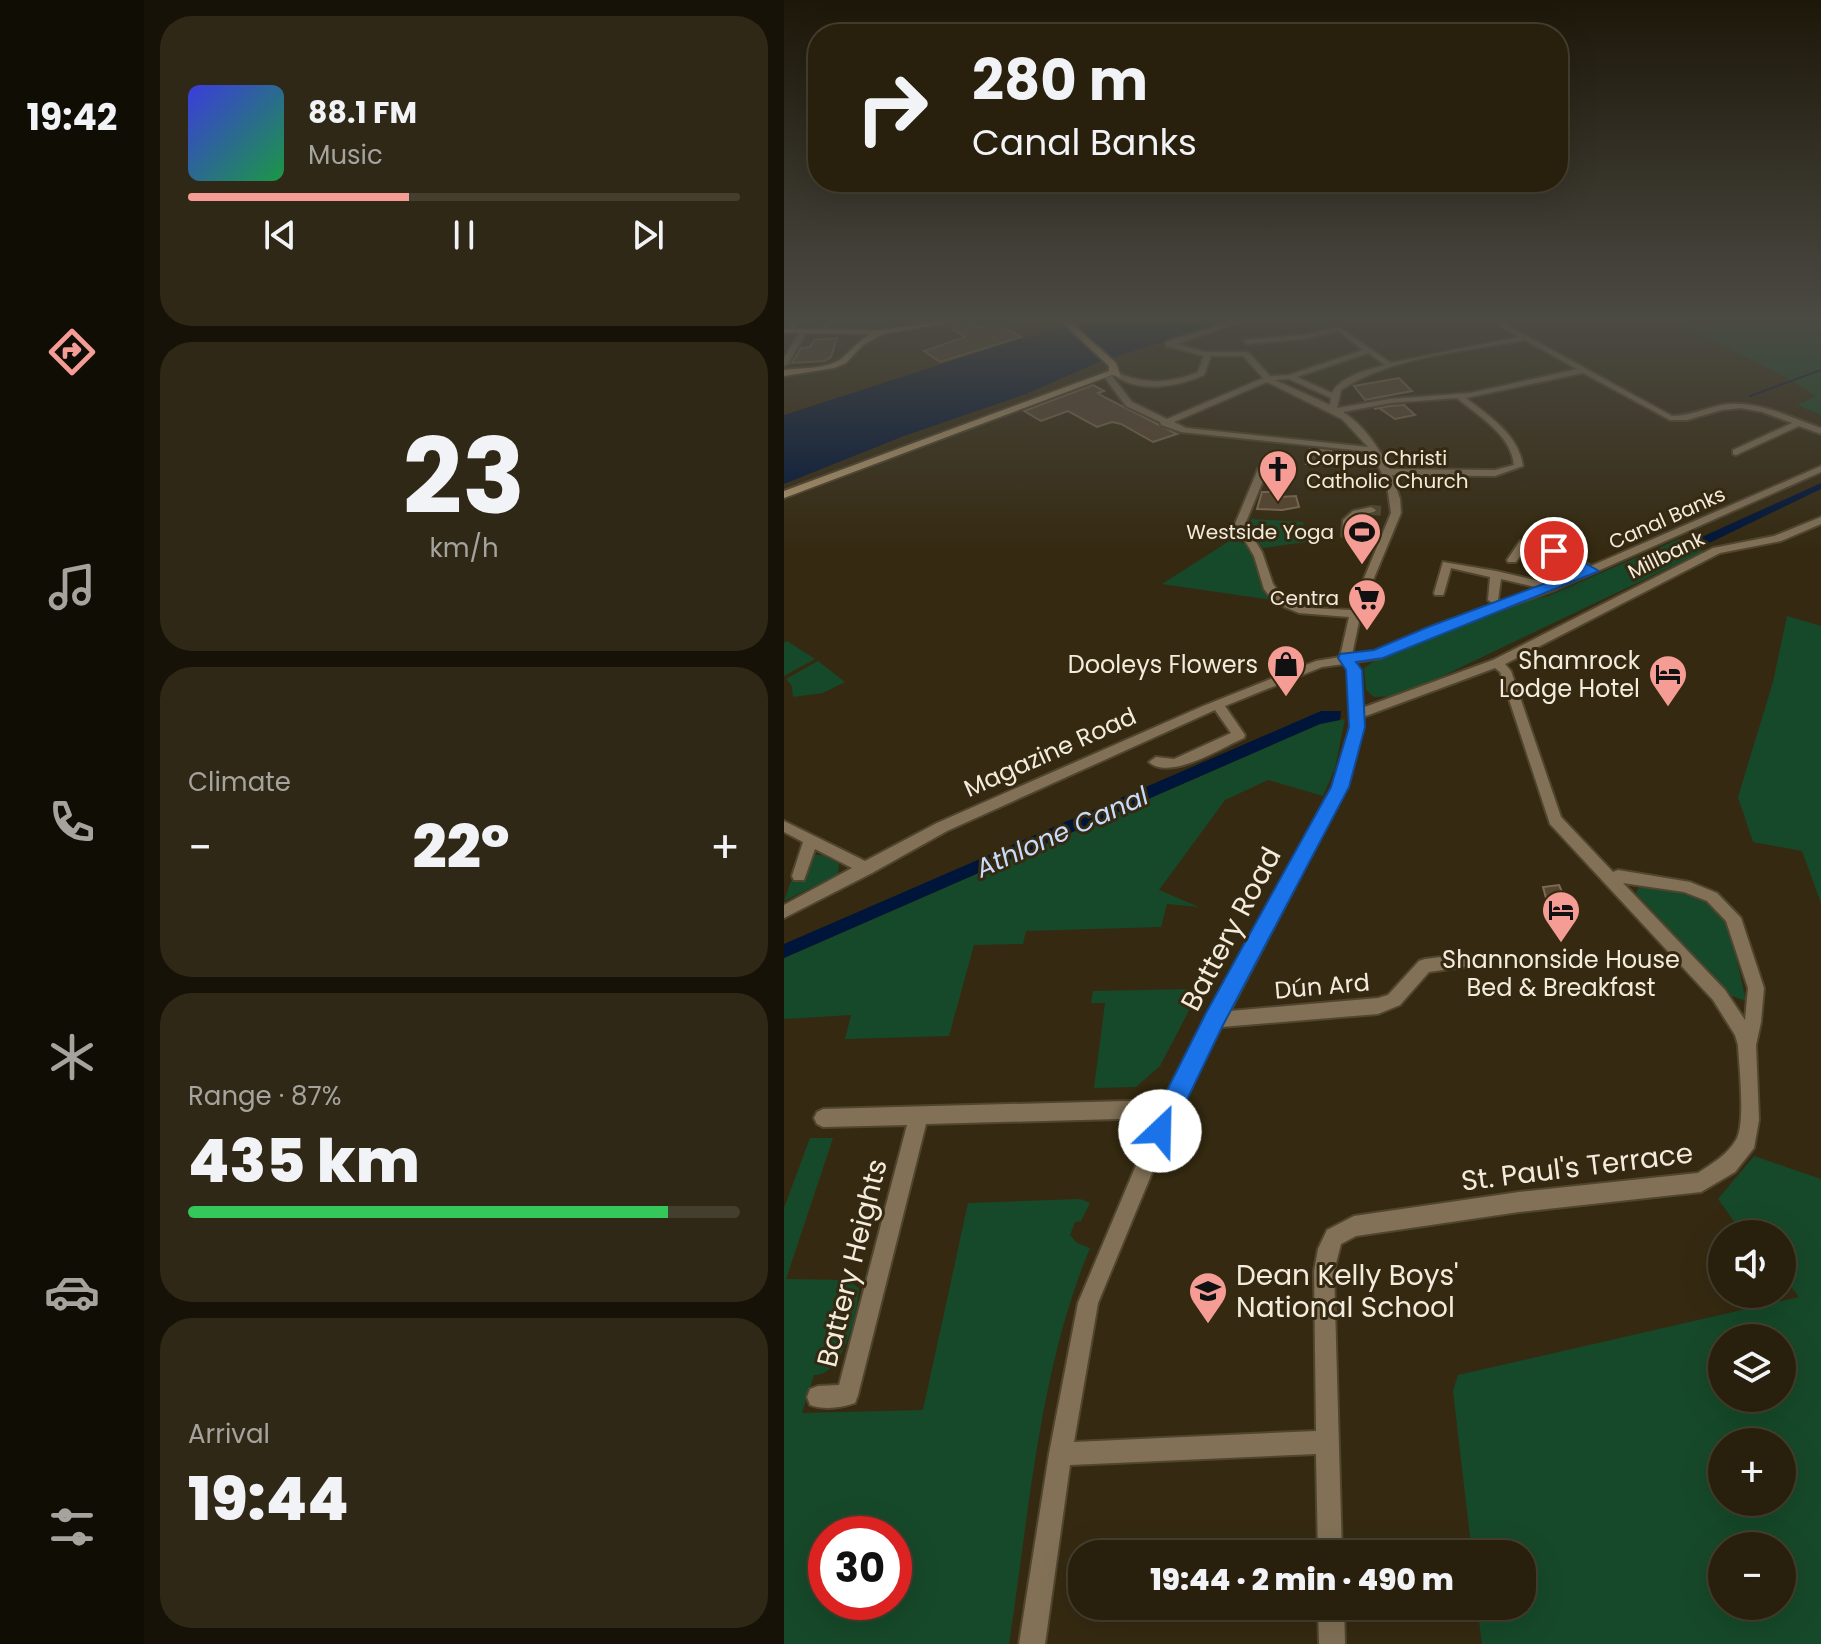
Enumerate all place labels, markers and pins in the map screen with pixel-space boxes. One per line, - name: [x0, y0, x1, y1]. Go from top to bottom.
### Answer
- place label: Corpus Christi Catholic Church: [1306, 444, 1469, 495]
- church icon: Corpus Christi Catholic Church: [1257, 448, 1299, 503]
- sports icon: Westside Yoga: [1341, 511, 1383, 566]
- pin: [1520, 517, 1588, 585]
- place label: Westside Yoga: [1186, 518, 1334, 546]
- supermarket icon: Centra: [1346, 577, 1388, 632]
- place label: Centra: [1270, 584, 1339, 612]
- shop icon: Dooleys Flowers: [1265, 643, 1307, 698]
- place label: Shamrock Lodge Hotel: [1499, 644, 1641, 705]
- place label: Dooleys Flowers: [1068, 648, 1258, 681]
- hotel icon: Shamrock Lodge Hotel: [1647, 653, 1689, 708]
- hotel icon: Shannonside House Bed & Breakfast: [1540, 889, 1582, 944]
- place label: Shannonside House Bed & Breakfast: [1442, 943, 1680, 1004]
- place label: Dean Kelly Boys' National School: [1236, 1256, 1459, 1327]
- school or university icon: Dean Kelly Boys' National School: [1187, 1270, 1229, 1325]

